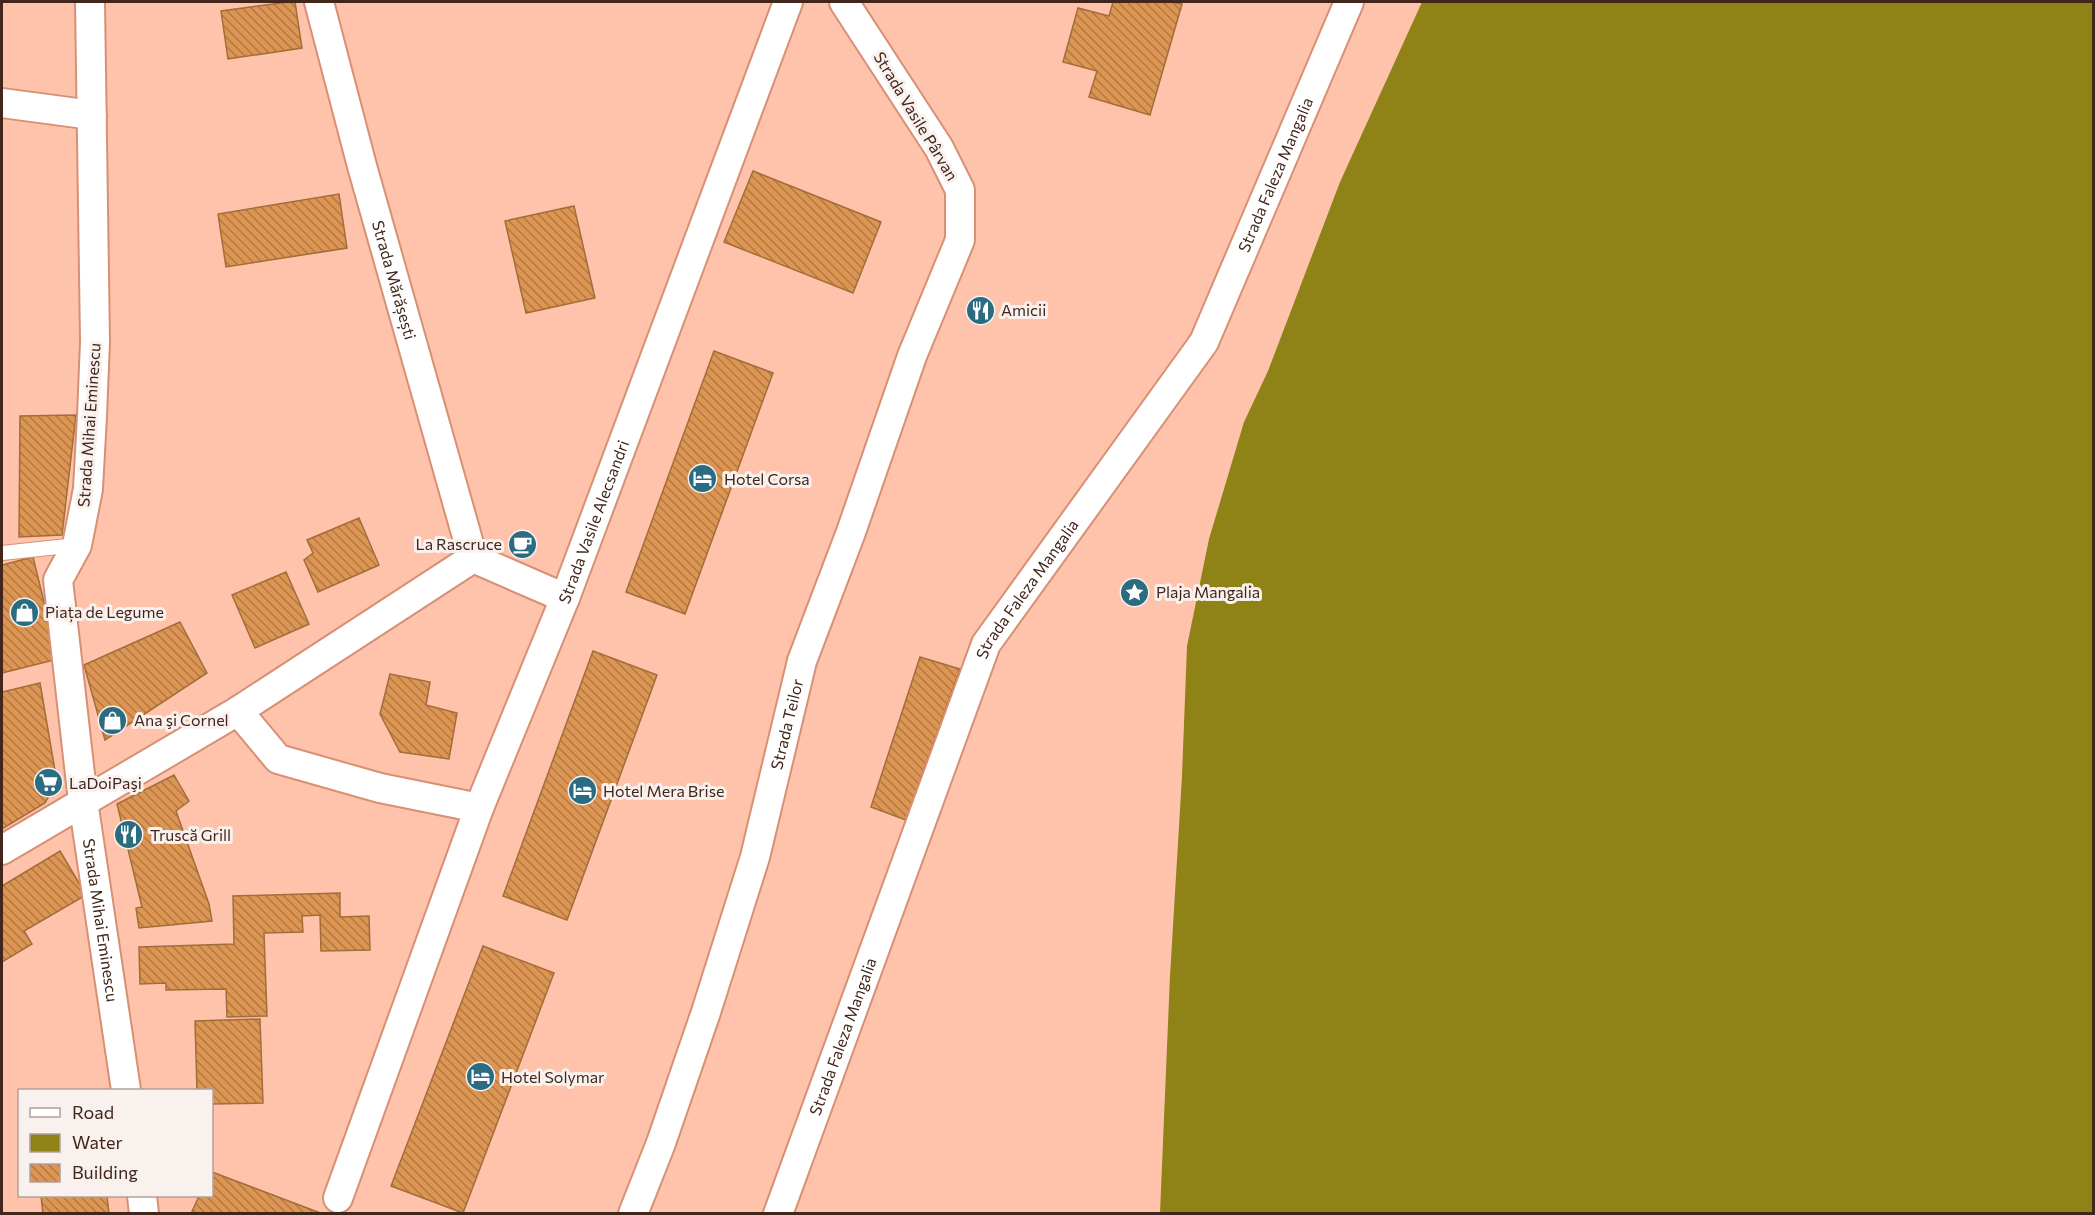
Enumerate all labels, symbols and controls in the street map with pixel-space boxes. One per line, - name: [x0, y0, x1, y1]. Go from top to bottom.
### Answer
- street label: Strada Vasile Pârvan: [870, 48, 962, 184]
- street label: Strada Faleza Mangalia: [1233, 94, 1316, 255]
- street label: Strada Mărășești: [369, 218, 421, 341]
- restaurant icon: Amicii: [964, 294, 996, 326]
- place label: Amicii: [1001, 300, 1046, 319]
- street label: Strada Mihai Eminescu: [73, 342, 104, 508]
- street label: Strada Vasile Alecsandri: [554, 437, 632, 606]
- hotel icon: Hotel Corsa: [687, 463, 719, 495]
- place label: Hotel Corsa: [724, 469, 810, 488]
- street label: Strada Faleza Mangalia: [971, 515, 1082, 661]
- cafe icon: La Rascruce: [507, 528, 539, 560]
- place label: La Rascruce: [415, 534, 502, 553]
- place icon: Plaja Mangalia: [1119, 576, 1151, 608]
- place label: Plaja Mangalia: [1156, 582, 1260, 601]
- shop icon: Piața de Legume: [8, 596, 40, 628]
- place label: Piața de Legume: [45, 602, 164, 623]
- street label: Strada Teilor: [766, 676, 807, 771]
- shop icon: Ana şi Cornel: [97, 704, 129, 736]
- place label: Ana şi Cornel: [134, 710, 229, 729]
- supermarket icon: LaDoiPaşi: [32, 767, 64, 799]
- place label: LaDoiPaşi: [69, 773, 142, 792]
- hotel icon: Hotel Mera Brise: [566, 775, 598, 807]
- place label: Hotel Mera Brise: [603, 781, 724, 800]
- restaurant icon: Truscă Grill: [113, 819, 145, 851]
- place label: Truscă Grill: [150, 825, 231, 844]
- street label: Strada Mihai Eminescu: [80, 837, 123, 1003]
- street label: Strada Faleza Mangalia: [805, 955, 880, 1118]
- hotel icon: Hotel Solymar: [464, 1061, 496, 1093]
- place label: Hotel Solymar: [501, 1067, 605, 1086]
- legend: [18, 1089, 213, 1197]
- text: Road: [72, 1101, 114, 1123]
- text: Water: [72, 1131, 123, 1153]
- text: Building: [72, 1161, 138, 1183]

